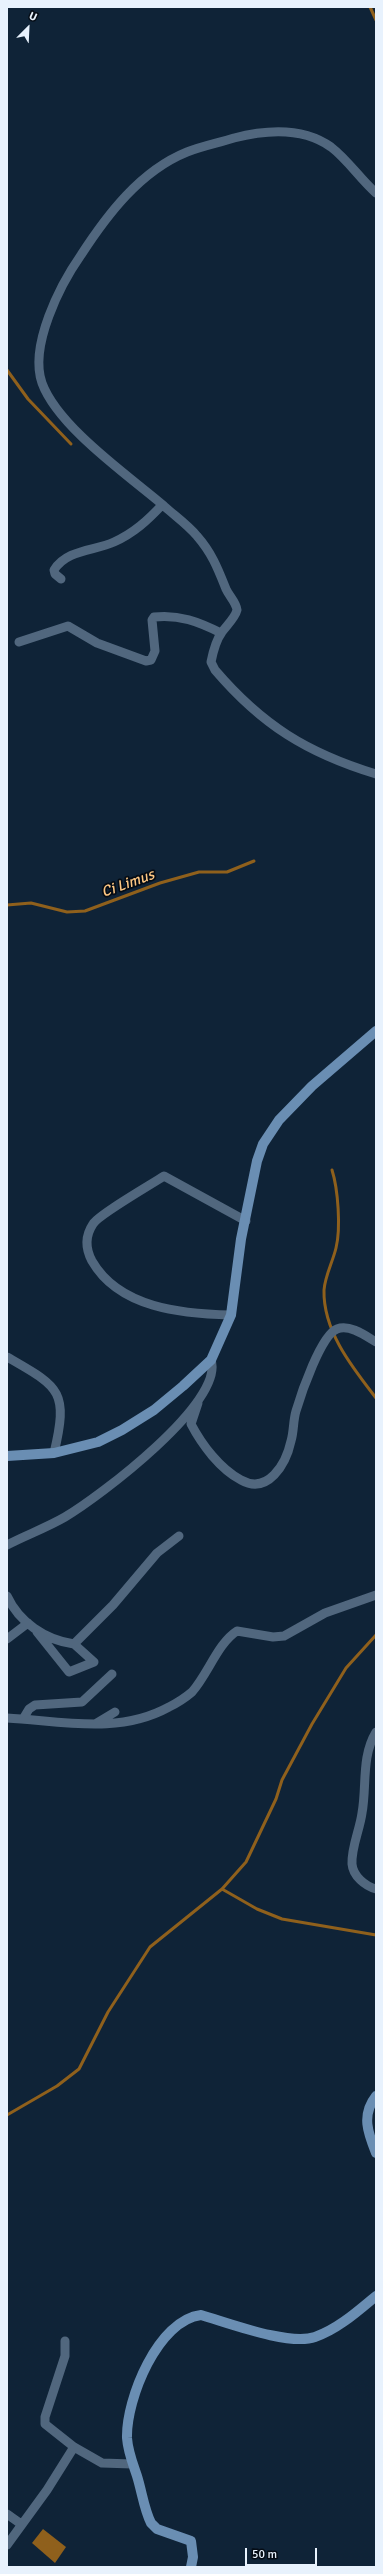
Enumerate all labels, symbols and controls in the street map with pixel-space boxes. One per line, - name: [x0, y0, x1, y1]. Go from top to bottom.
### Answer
- north arrow: [8, 8, 48, 48]
- text: U: [27, 9, 39, 24]
- water label: Ci Limus: [99, 866, 157, 902]
- scale bar: [247, 2540, 319, 2566]
- text: 50 m: [252, 2547, 277, 2562]

